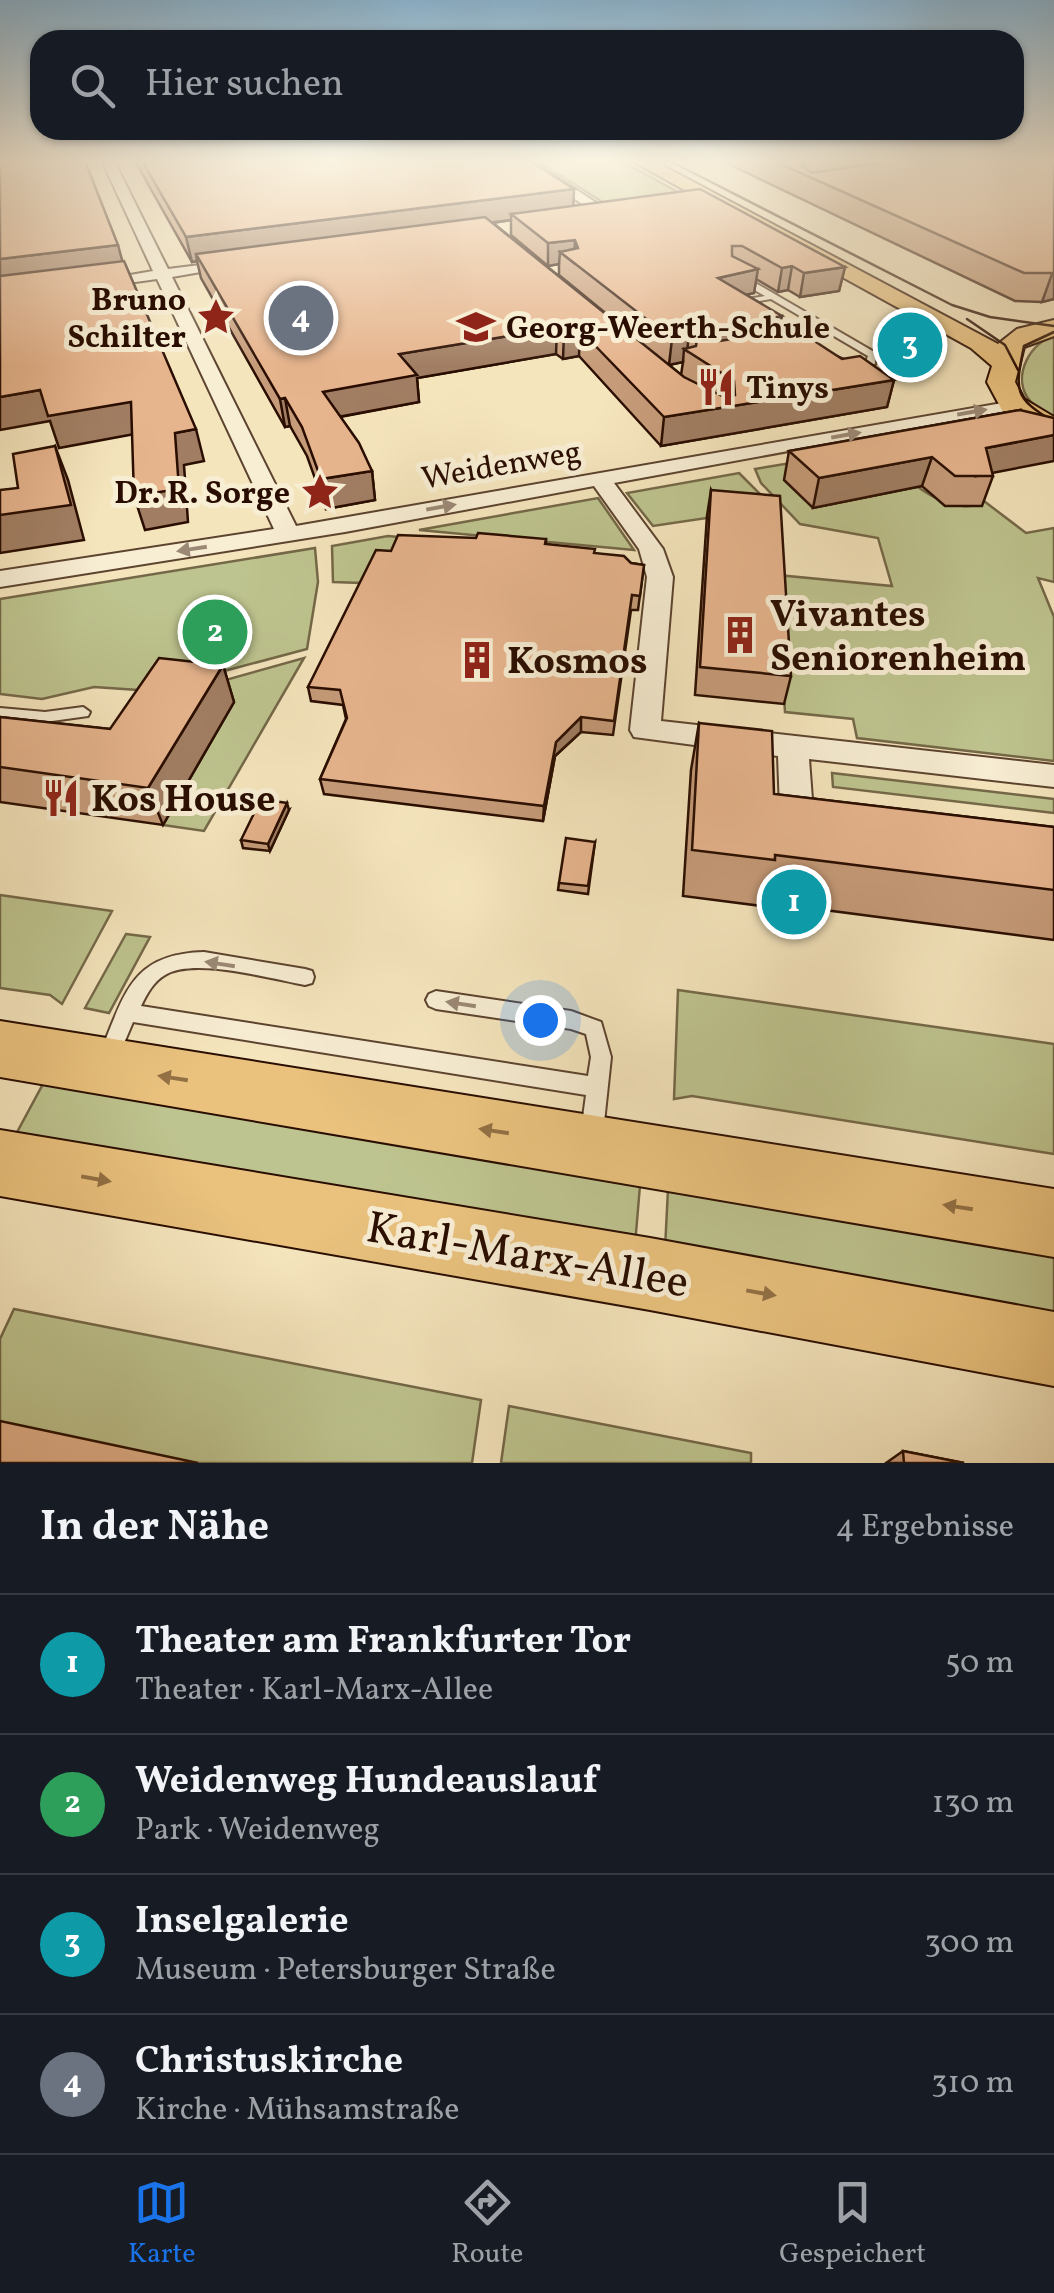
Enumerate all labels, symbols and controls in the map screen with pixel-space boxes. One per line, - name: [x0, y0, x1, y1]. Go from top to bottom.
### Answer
- search box: [30, 30, 1024, 140]
- icon: search: [65, 58, 120, 113]
- text: Hier suchen: [145, 59, 344, 112]
- place label: Bruno Schilter: [67, 280, 186, 361]
- pin: 4: [268, 280, 334, 356]
- place icon: Bruno Schilter: [195, 296, 237, 338]
- school or university icon: Georg-Weerth-Schule: [455, 306, 497, 348]
- place label: Georg-Weerth-Schule: [506, 308, 830, 352]
- pin: 3: [878, 308, 942, 382]
- restaurant icon: Tinys: [695, 366, 737, 408]
- place label: Tinys: [746, 368, 829, 412]
- one-way arrow: [957, 403, 988, 419]
- one-way arrow: [830, 426, 861, 442]
- street label: Weidenweg: [418, 431, 585, 503]
- place icon: Dr. R. Sorge: [299, 471, 341, 513]
- place label: Dr. R. Sorge: [114, 473, 290, 517]
- one-way arrow: [425, 499, 457, 514]
- one-way arrow: [175, 542, 207, 557]
- place label: Vivantes Seniorenheim: [770, 590, 1026, 687]
- pin: 2: [182, 594, 248, 670]
- building icon: Vivantes Seniorenheim: [719, 614, 761, 656]
- place label: Kosmos: [507, 637, 648, 690]
- building icon: Kosmos: [456, 639, 498, 681]
- place label: Kos House: [91, 775, 276, 828]
- restaurant icon: Kos House: [40, 777, 82, 819]
- pin: 1: [762, 864, 826, 940]
- one-way arrow: [204, 955, 236, 971]
- one-way arrow: [445, 995, 476, 1011]
- your location: [515, 995, 566, 1046]
- one-way arrow: [157, 1070, 189, 1085]
- one-way arrow: [478, 1123, 509, 1138]
- one-way arrow: [81, 1172, 112, 1187]
- street label: Karl-Marx-Allee: [361, 1198, 693, 1317]
- one-way arrow: [942, 1199, 973, 1214]
- one-way arrow: [746, 1286, 778, 1301]
- text: In der Nähe: [40, 1499, 269, 1558]
- text: 4 Ergebnisse: [836, 1506, 1014, 1550]
- text: Theater am Frankfurter Tor: [135, 1616, 631, 1669]
- text: 1: [66, 1642, 79, 1686]
- text: 50 m: [945, 1642, 1014, 1686]
- text: Theater · Karl-Marx-Allee: [135, 1669, 493, 1713]
- text: Weidenweg Hundeauslauf: [135, 1756, 598, 1809]
- text: 2: [64, 1782, 81, 1826]
- text: 130 m: [932, 1782, 1014, 1826]
- text: Park · Weidenweg: [135, 1809, 380, 1853]
- text: Inselgalerie: [135, 1896, 349, 1949]
- text: 3: [64, 1922, 81, 1966]
- text: 300 m: [924, 1922, 1014, 1966]
- text: Museum · Petersburger Straße: [135, 1949, 556, 1993]
- text: Christuskirche: [135, 2036, 403, 2089]
- text: 4: [63, 2062, 82, 2106]
- text: 310 m: [931, 2062, 1014, 2106]
- text: Kirche · Mühsamstraße: [135, 2089, 459, 2133]
- tab: Karte: [128, 2175, 195, 2274]
- tab: Route: [451, 2175, 523, 2274]
- tab: Gespeichert: [779, 2175, 926, 2274]

